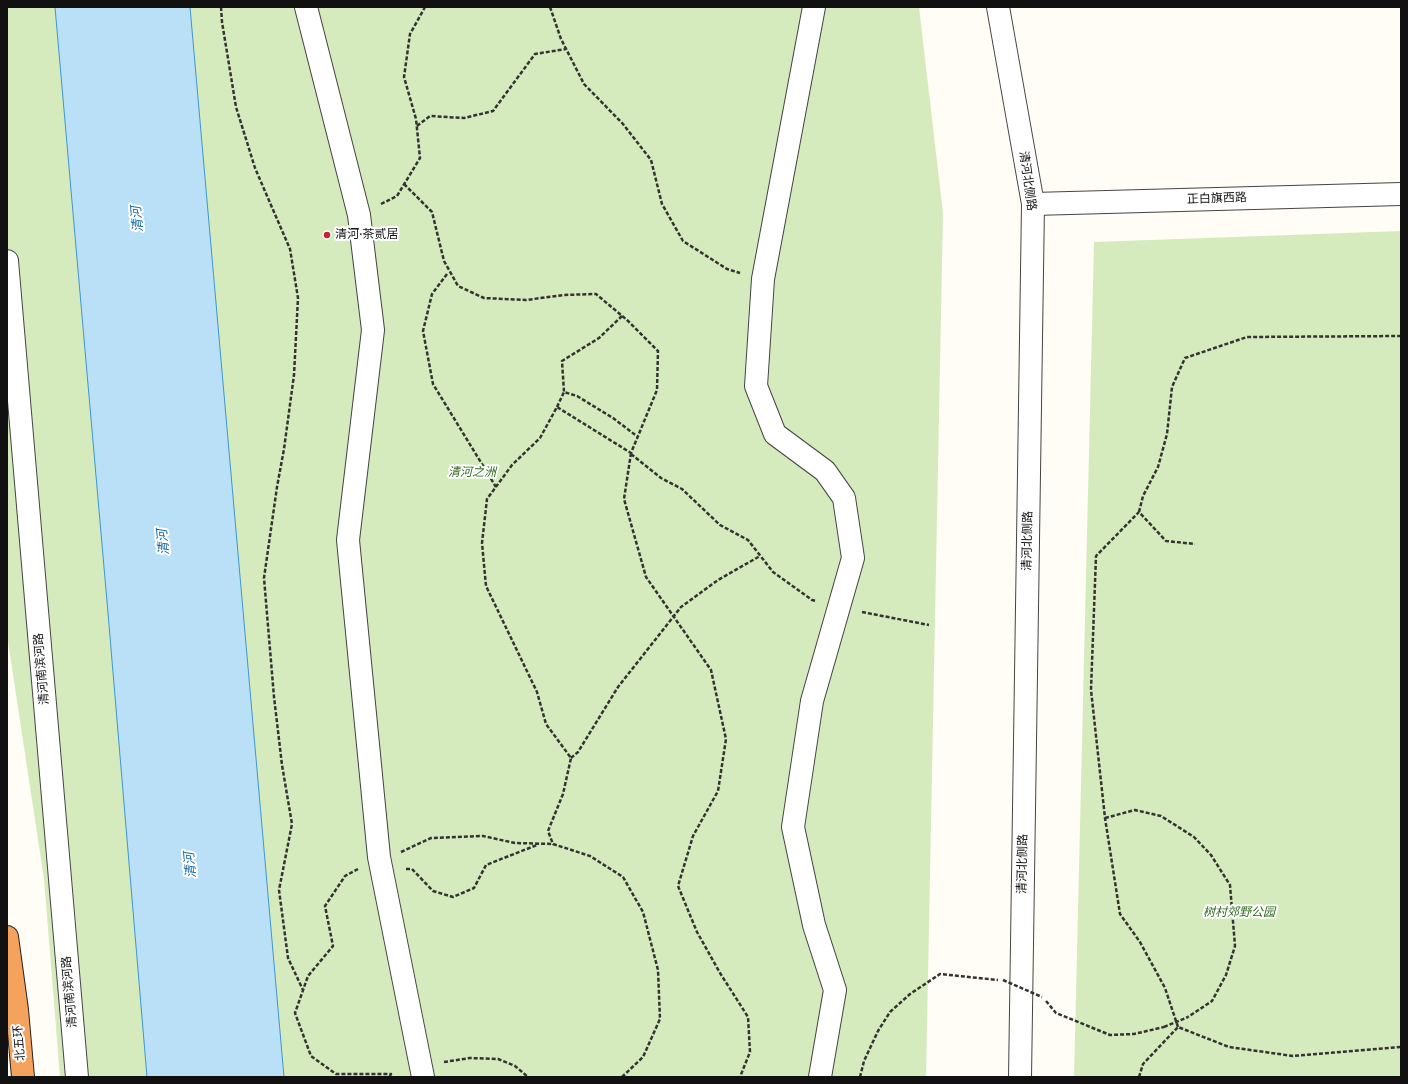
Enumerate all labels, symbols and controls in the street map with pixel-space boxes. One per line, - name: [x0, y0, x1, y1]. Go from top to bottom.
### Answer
- street label: 清河北侧路: [1016, 150, 1038, 212]
- street label: 正白旗西路: [1187, 191, 1247, 207]
- water label: 清河: [129, 205, 147, 233]
- place label: 清河·茶贰居: [335, 228, 399, 242]
- marker: 清河·茶贰居: [322, 230, 332, 240]
- park label: 清河之洲: [448, 466, 496, 480]
- street label: 清河北侧路: [1020, 511, 1036, 571]
- water label: 清河: [155, 528, 173, 556]
- street label: 清河南滨河路: [32, 633, 52, 705]
- street label: 清河北侧路: [1015, 834, 1031, 894]
- water label: 清河: [182, 851, 200, 879]
- park label: 树村郊野公园: [1203, 906, 1275, 920]
- street label: 清河南滨河路: [60, 956, 80, 1028]
- street label: 北五环: [11, 1024, 29, 1062]

